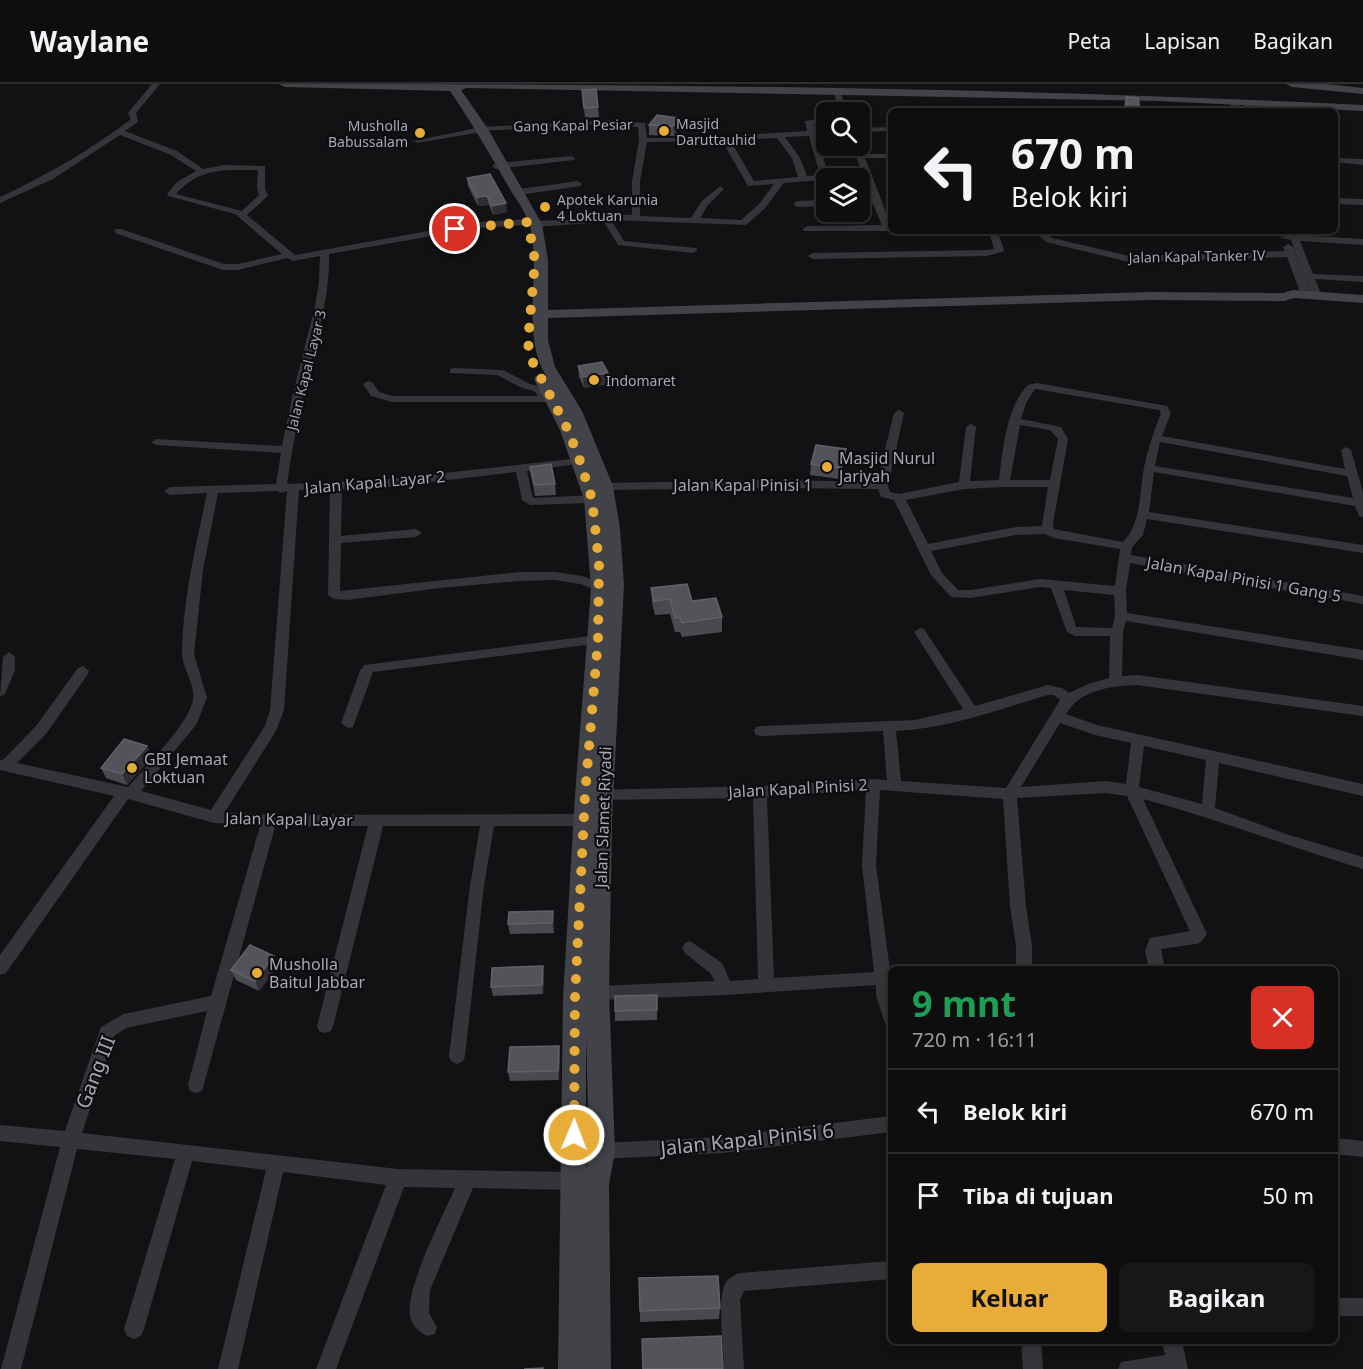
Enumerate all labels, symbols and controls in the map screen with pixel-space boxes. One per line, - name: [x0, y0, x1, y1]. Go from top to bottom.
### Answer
- text: Waylane: [30, 22, 149, 60]
- text: Peta: [1067, 27, 1111, 55]
- text: Lapisan: [1144, 27, 1220, 55]
- text: Bagikan: [1253, 27, 1333, 55]
- map controls: [816, 102, 870, 222]
- button: search: [816, 102, 870, 156]
- street label: Gang Kapal Pesiar: [513, 114, 633, 136]
- place label: Masjid Daruttauhid: [676, 114, 756, 149]
- place label: Musholla Babussalam: [328, 116, 408, 151]
- marker: Masjid Daruttauhid: [657, 124, 671, 138]
- text: 670 m: [1011, 124, 1135, 181]
- marker: Musholla Babussalam: [413, 126, 427, 140]
- icon: left: [912, 132, 990, 210]
- button: layers: [816, 168, 870, 222]
- text: Belok kiri: [1011, 178, 1128, 215]
- place label: Apotek Karunia 4 Loktuan: [557, 190, 658, 225]
- marker: Apotek Karunia 4 Loktuan: [538, 200, 552, 214]
- pin: [429, 203, 480, 254]
- icon: arrive: [438, 212, 471, 245]
- street label: Jalan Kapal Tanker IV: [1126, 245, 1266, 267]
- street label: Jalan Kapal Layar 3: [281, 308, 330, 434]
- place label: Indomaret: [606, 371, 676, 390]
- marker: Indomaret: [587, 373, 601, 387]
- place label: Masjid Nurul Jariyah: [837, 447, 935, 487]
- marker: Masjid Nurul Jariyah: [820, 460, 834, 474]
- street label: Jalan Kapal Layar 2: [302, 465, 446, 499]
- street label: Jalan Kapal Pinisi 1: [671, 474, 813, 496]
- street label: Jalan Kapal Pinisi 1 Gang 5: [1143, 551, 1343, 607]
- street label: Jalan Slamet Riyadi: [589, 746, 616, 890]
- place label: GBI Jemaat Loktuan: [144, 748, 228, 788]
- marker: GBI Jemaat Loktuan: [125, 761, 139, 775]
- street label: Jalan Kapal Pinisi 2: [726, 773, 868, 803]
- street label: Jalan Kapal Layar: [223, 807, 353, 831]
- place label: Musholla Baitul Jabbar: [269, 953, 365, 993]
- marker: Musholla Baitul Jabbar: [250, 966, 264, 980]
- text: 9 mnt: [912, 979, 1016, 1028]
- button: close: [1251, 986, 1314, 1049]
- text: 720 m · 16:11: [912, 1026, 1037, 1053]
- street label: Gang III: [69, 1032, 121, 1112]
- icon: left: [912, 1095, 945, 1128]
- text: Belok kiri: [963, 1096, 1067, 1126]
- text: 670 m: [1250, 1096, 1314, 1126]
- position arrow: [542, 1103, 606, 1167]
- street label: Jalan Kapal Pinisi 6: [657, 1116, 835, 1162]
- icon: arrive: [912, 1179, 945, 1212]
- text: Tiba di tujuan: [963, 1180, 1113, 1210]
- text: 50 m: [1263, 1180, 1314, 1210]
- button: Keluar: [912, 1263, 1107, 1332]
- button: Bagikan: [1119, 1263, 1314, 1332]

